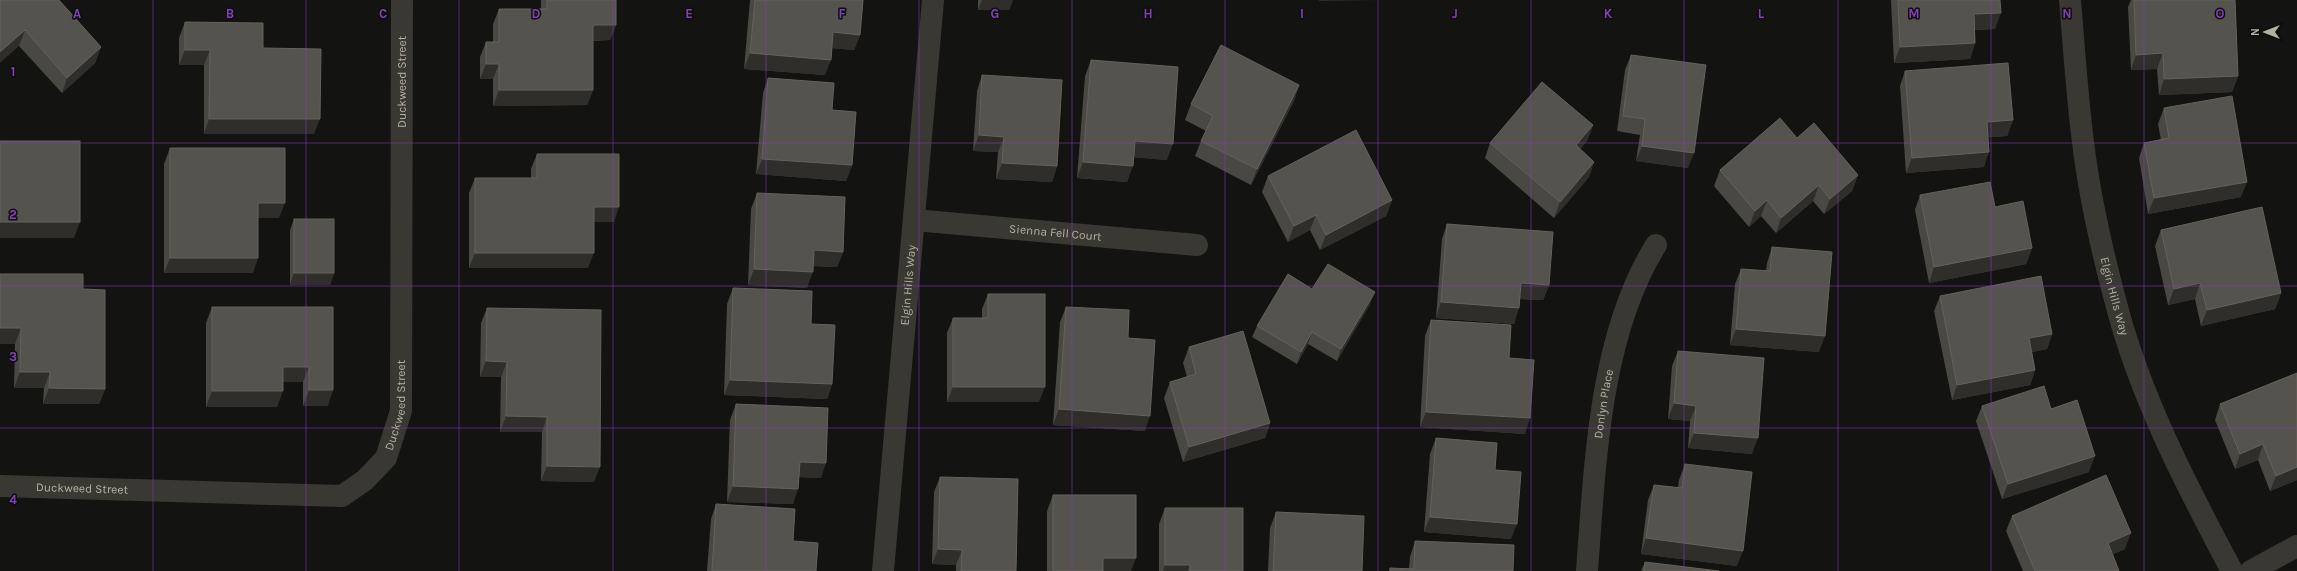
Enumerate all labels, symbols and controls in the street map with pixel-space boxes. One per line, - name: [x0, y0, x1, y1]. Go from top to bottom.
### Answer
- text: A: [73, 6, 81, 21]
- text: B: [226, 6, 234, 21]
- text: C: [379, 6, 387, 21]
- text: D: [532, 6, 541, 21]
- text: E: [685, 6, 693, 21]
- text: F: [838, 6, 846, 21]
- text: G: [991, 6, 999, 21]
- text: H: [1143, 6, 1153, 21]
- text: I: [1300, 6, 1304, 21]
- text: J: [1452, 6, 1458, 21]
- text: K: [1604, 6, 1613, 21]
- text: L: [1758, 6, 1765, 21]
- text: M: [1908, 6, 1920, 21]
- text: N: [2062, 6, 2072, 21]
- text: O: [2216, 6, 2225, 21]
- north arrow: [2245, 12, 2285, 52]
- text: N: [2249, 28, 2262, 36]
- street label: Duckweed Street: [395, 35, 409, 128]
- text: 1: [11, 64, 15, 79]
- text: 2: [9, 207, 17, 222]
- street label: Sienna Fell Court: [1009, 221, 1103, 244]
- street label: Elgin Hills Way: [898, 244, 919, 326]
- street label: Elgin Hills Way: [2098, 256, 2132, 337]
- text: 3: [9, 349, 17, 364]
- street label: Duckweed Street: [382, 359, 408, 452]
- street label: Donlyn Place: [1591, 368, 1616, 439]
- street label: Duckweed Street: [36, 480, 129, 497]
- text: 4: [9, 492, 17, 507]

